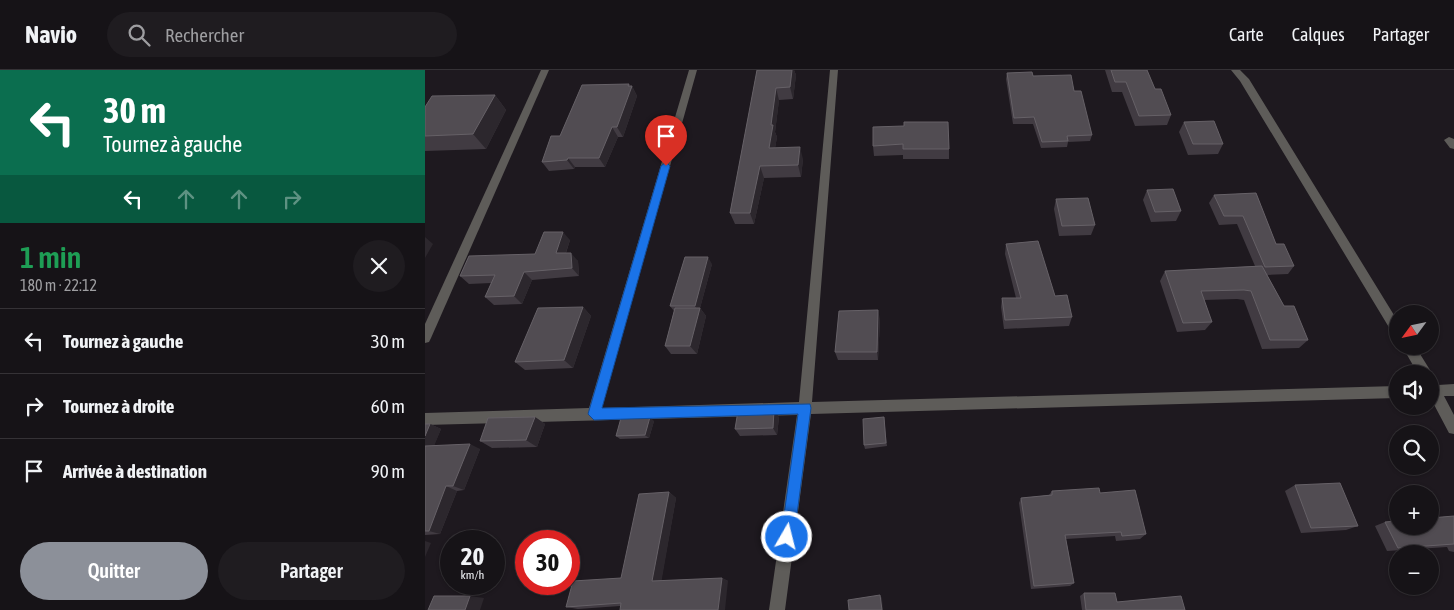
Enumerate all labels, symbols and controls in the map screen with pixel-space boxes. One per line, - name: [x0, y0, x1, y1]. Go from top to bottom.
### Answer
- search box: [107, 12, 457, 57]
- text: Navio: [25, 21, 77, 48]
- icon: search: [125, 21, 153, 49]
- text: Rechercher: [165, 24, 244, 46]
- text: Carte: [1229, 24, 1264, 45]
- text: Calques: [1292, 24, 1345, 45]
- text: Partager: [1373, 24, 1429, 45]
- icon: left: [20, 90, 85, 155]
- text: 30 m: [103, 90, 166, 130]
- pin: [645, 115, 687, 166]
- icon: arrive: [652, 122, 680, 150]
- text: Tournez à gauche: [103, 131, 242, 157]
- icon: left: [119, 185, 147, 213]
- icon: ahead: [172, 185, 200, 213]
- icon: ahead: [225, 185, 253, 213]
- icon: right: [278, 185, 306, 213]
- text: 1 min: [20, 240, 81, 274]
- button: close: [353, 240, 405, 292]
- text: 180 m · 22:12: [20, 276, 97, 294]
- north arrow: [1389, 305, 1439, 355]
- map controls: [1389, 305, 1439, 595]
- icon: left: [20, 327, 48, 355]
- text: Tournez à gauche: [63, 330, 183, 352]
- text: 30 m: [371, 330, 405, 352]
- button: sound: [1389, 365, 1439, 415]
- icon: right: [20, 392, 48, 420]
- text: Tournez à droite: [63, 395, 174, 417]
- text: 60 m: [371, 395, 405, 417]
- button: search: [1389, 425, 1439, 475]
- icon: arrive: [20, 457, 48, 485]
- text: Arrivée à destination: [63, 460, 207, 482]
- text: 90 m: [371, 460, 405, 482]
- button: +: [1389, 485, 1439, 535]
- position arrow: [760, 510, 812, 562]
- speed limit sign: 30: [515, 530, 580, 595]
- button: Quitter: [20, 542, 208, 600]
- button: Partager: [218, 542, 405, 600]
- text: 20: [461, 542, 484, 570]
- button: −: [1389, 545, 1439, 595]
- text: km/h: [461, 568, 484, 582]

